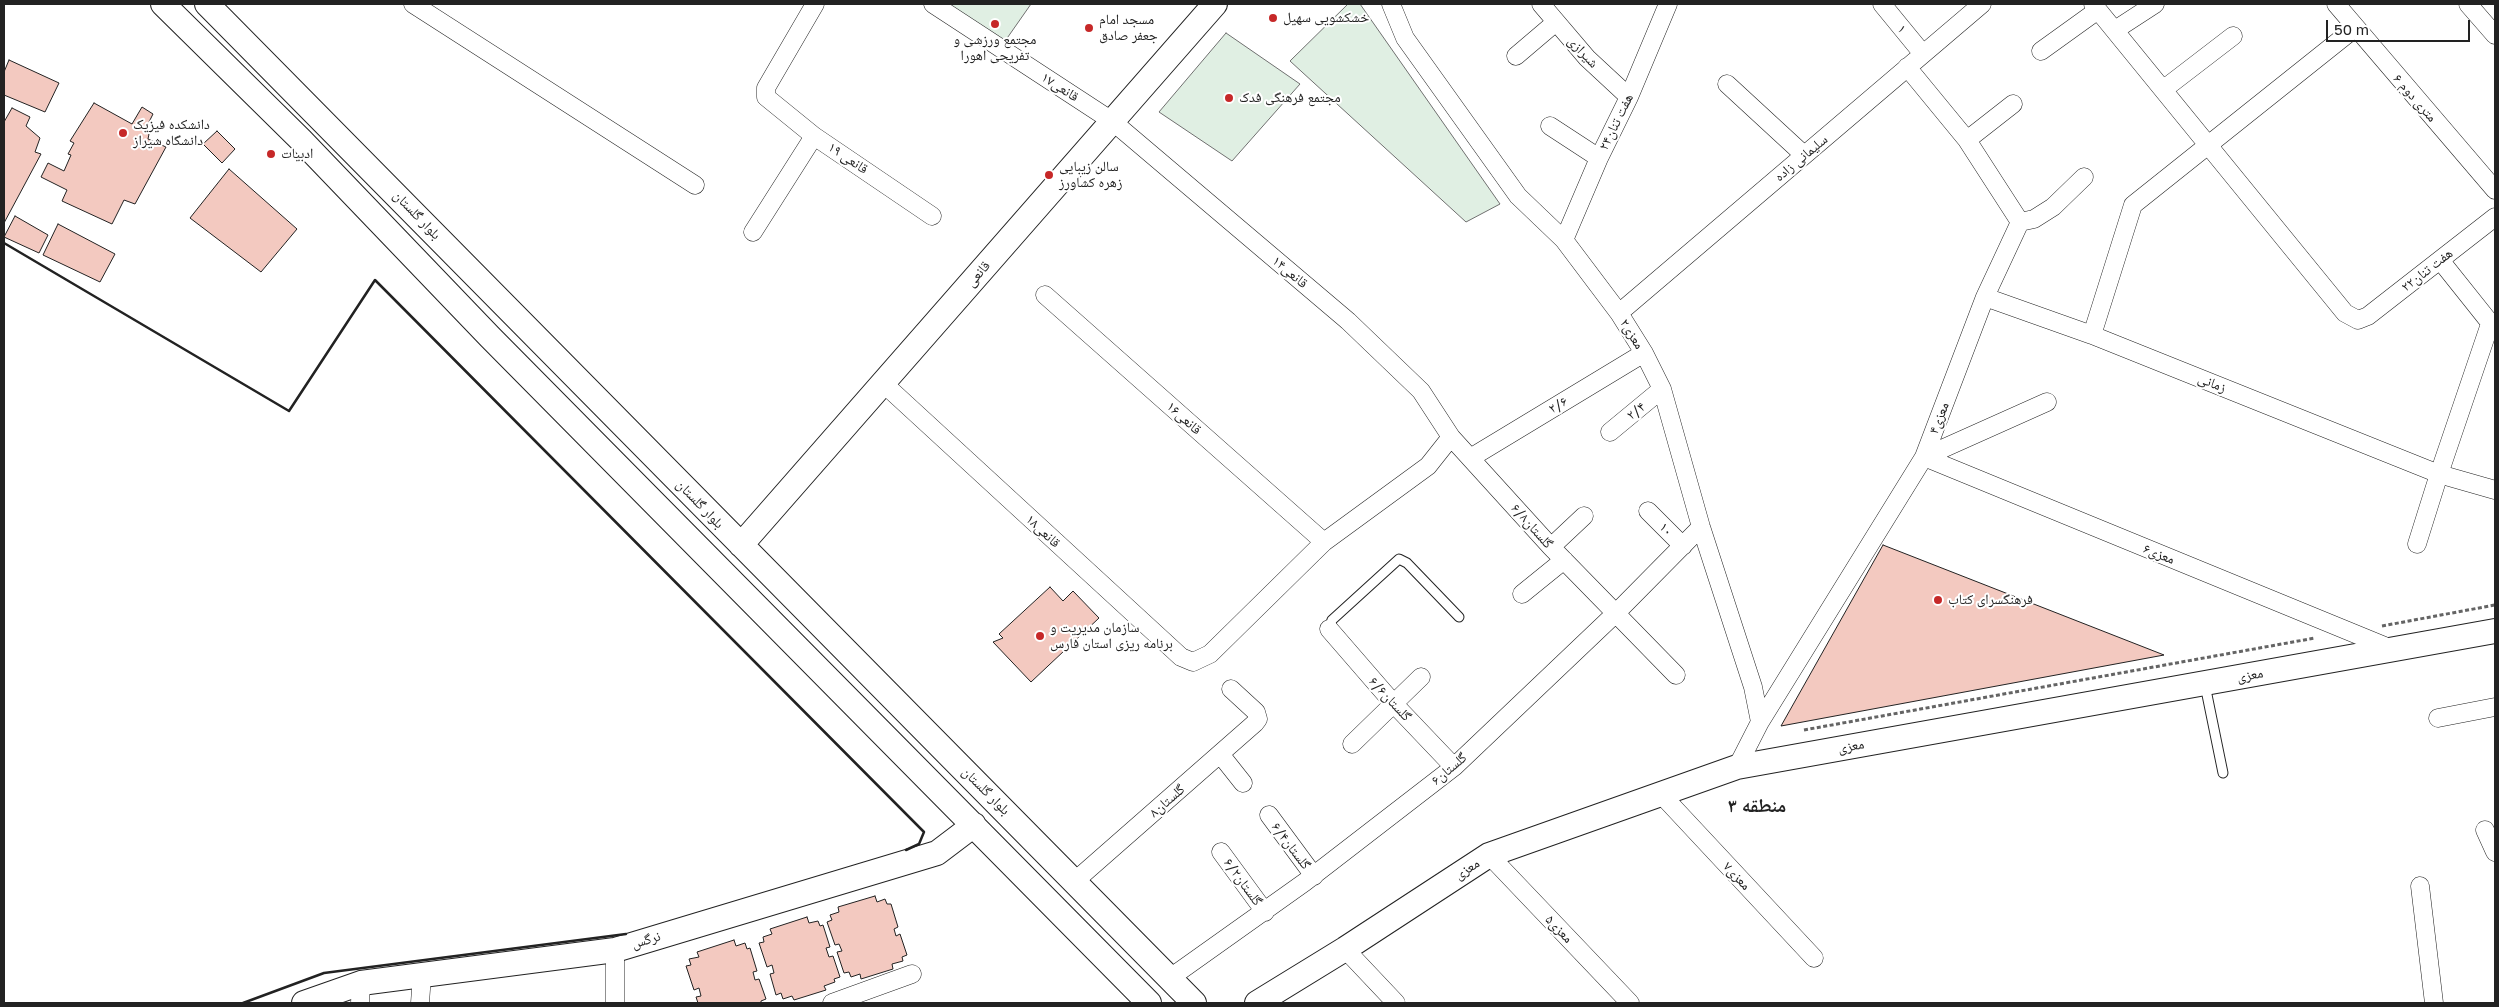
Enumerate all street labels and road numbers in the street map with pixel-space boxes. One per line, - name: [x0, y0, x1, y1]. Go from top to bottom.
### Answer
- street label: ۱: [1893, 21, 1911, 37]
- street label: شیرازی: [1564, 33, 1602, 71]
- street label: ۱۷قانعی: [1038, 69, 1082, 105]
- street label: ۶ متری دوم: [2390, 71, 2440, 125]
- street label: هفت تنان۲۴: [1595, 91, 1637, 153]
- street label: سلیمانی زاده: [1771, 131, 1831, 185]
- street label: قانعی ۱۹: [825, 139, 871, 177]
- street label: بلوار گلستان: [390, 187, 444, 243]
- street label: ۲۲هفت تنان: [2398, 245, 2456, 295]
- street label: ۱۴قانعی: [1269, 252, 1311, 292]
- street label: قانعی: [962, 258, 994, 290]
- street label: ۲معزی: [1616, 316, 1648, 352]
- street label: زمانی: [2196, 370, 2228, 396]
- street label: ۲/۶: [1545, 393, 1571, 417]
- street label: ۱۶قانعی: [1163, 398, 1205, 438]
- street label: ۲/۴: [1623, 398, 1649, 424]
- street label: ۴معزی: [1925, 400, 1953, 436]
- street label: بلوار گلستان: [673, 476, 727, 532]
- street label: ۶/۸گلستان: [1507, 500, 1557, 552]
- street label: ۱۸قانعی: [1022, 511, 1064, 551]
- street label: ۱۰: [1656, 519, 1676, 539]
- street label: ۶معزی: [2141, 540, 2177, 568]
- street label: معزی: [2235, 664, 2265, 686]
- street label: ۶/۶گلستان: [1365, 673, 1415, 725]
- street label: معزی: [1836, 735, 1866, 757]
- street label: گلستان۶: [1428, 749, 1470, 789]
- street label: بلوار گلستان: [958, 763, 1014, 819]
- street label: گلستان۸: [1146, 781, 1188, 821]
- street label: ۶/۴گلستان: [1268, 819, 1314, 873]
- street label: ۶/۲گلستان: [1220, 855, 1266, 909]
- street label: معزی: [1451, 855, 1483, 883]
- street label: ۷معزی: [1720, 858, 1754, 894]
- street label: ۵معزی: [1542, 911, 1576, 947]
- street label: نرگس: [629, 928, 663, 952]

